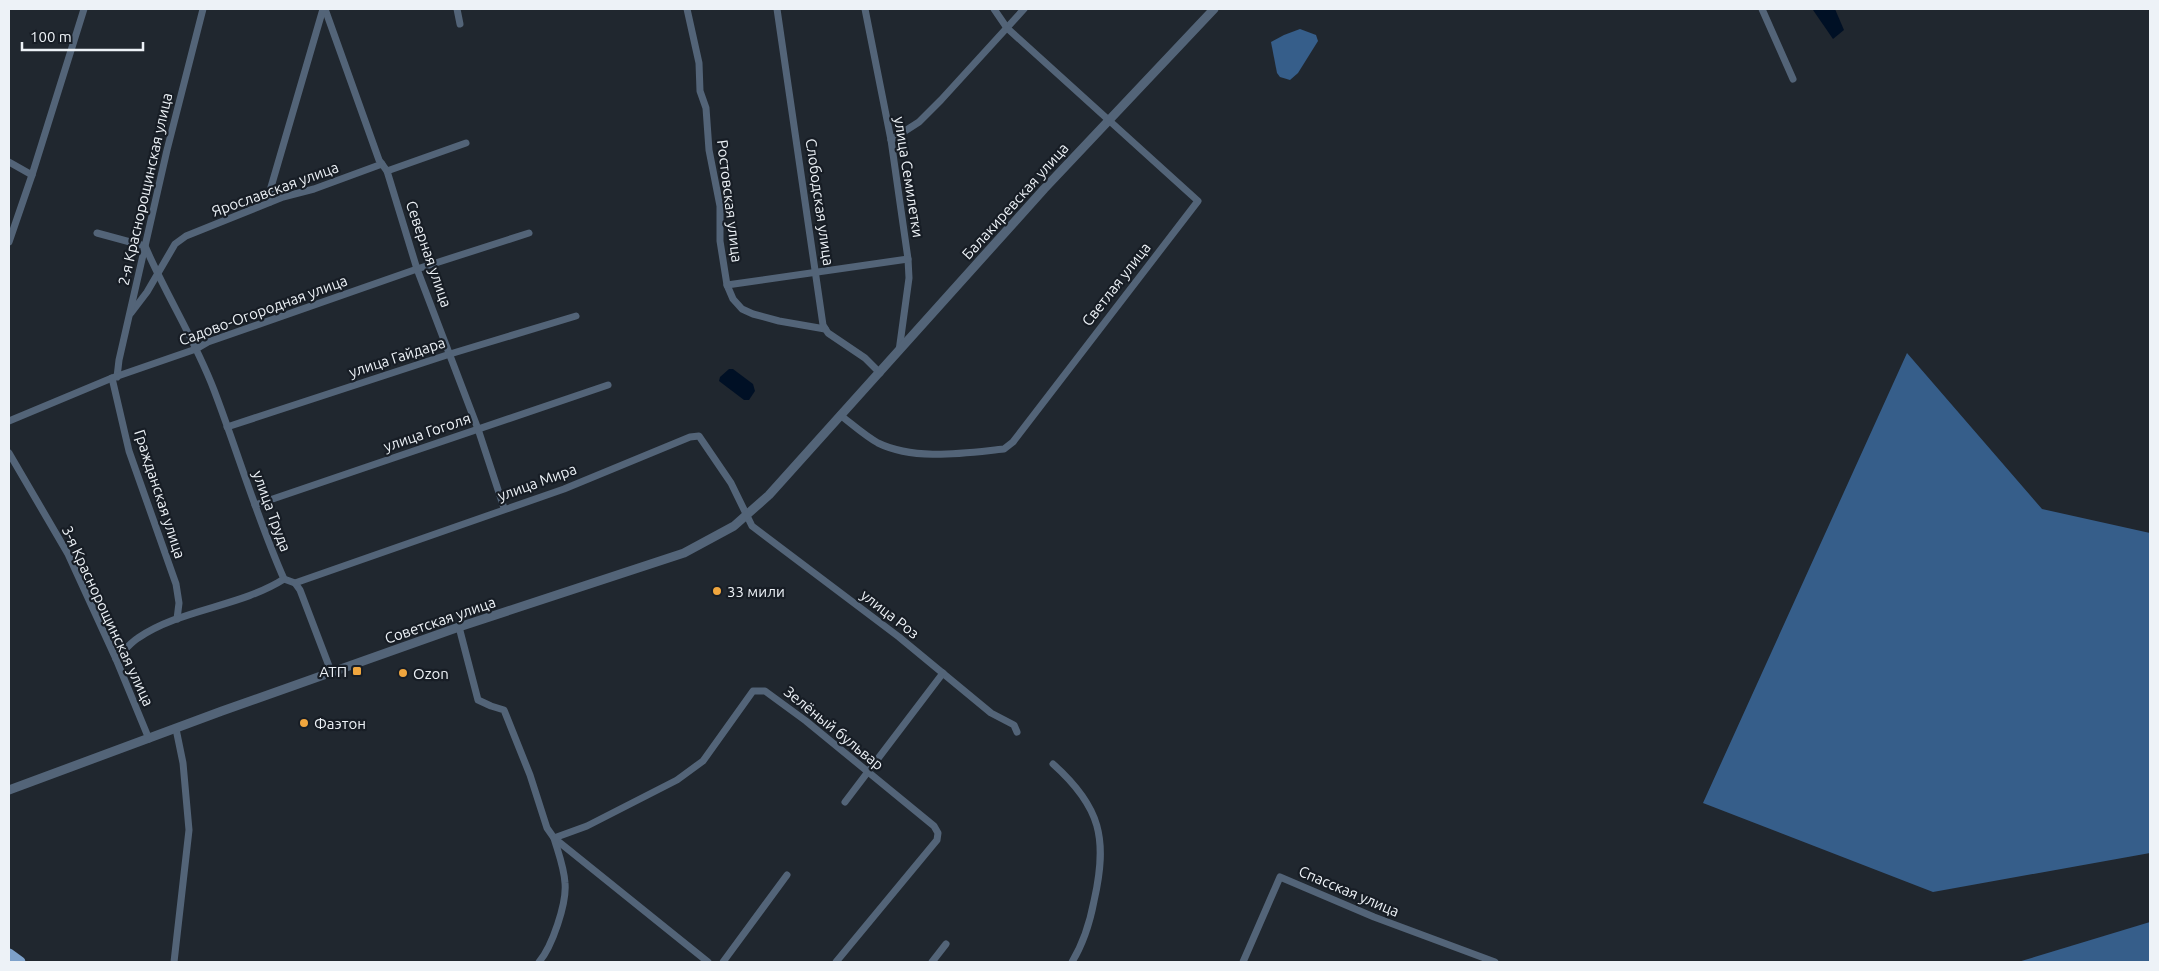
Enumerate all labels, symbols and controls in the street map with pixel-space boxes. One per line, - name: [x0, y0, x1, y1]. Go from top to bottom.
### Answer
- scale bar: [22, 20, 144, 52]
- text: 100 m: [30, 28, 72, 45]
- street label: 2-я Краснорощинская улица: [115, 91, 175, 287]
- street label: улица Семилетки: [891, 115, 927, 239]
- street label: Слободская улица: [803, 137, 837, 267]
- street label: Ростовская улица: [714, 139, 746, 263]
- street label: Балакиревская улица: [958, 139, 1072, 263]
- street label: Ярославская улица: [209, 158, 341, 220]
- street label: Северная улица: [403, 198, 455, 310]
- street label: Светлая улица: [1078, 239, 1154, 329]
- street label: Садово-Огородная улица: [176, 272, 350, 348]
- street label: улица Гайдара: [347, 333, 447, 381]
- street label: улица Гоголя: [381, 409, 473, 455]
- street label: Гражданская улица: [131, 427, 189, 561]
- street label: улица Мира: [495, 460, 579, 504]
- street label: улица Труда: [250, 468, 294, 554]
- street label: 3-я Краснорощинская улица: [59, 523, 157, 709]
- place label: 33 мили: [727, 583, 785, 600]
- marker: 33 мили: [711, 585, 723, 597]
- street label: улица Роз: [858, 586, 922, 642]
- street label: Советская улица: [382, 593, 498, 647]
- place label: АТП: [319, 663, 347, 680]
- marker: АТП: [351, 665, 363, 677]
- place label: Ozon: [413, 665, 449, 682]
- marker: Ozon: [397, 667, 409, 679]
- street label: Зелёный бульвар: [781, 683, 887, 773]
- place label: Фаэтон: [314, 715, 366, 732]
- marker: Фаэтон: [298, 717, 310, 729]
- street label: Спасская улица: [1296, 862, 1402, 920]

